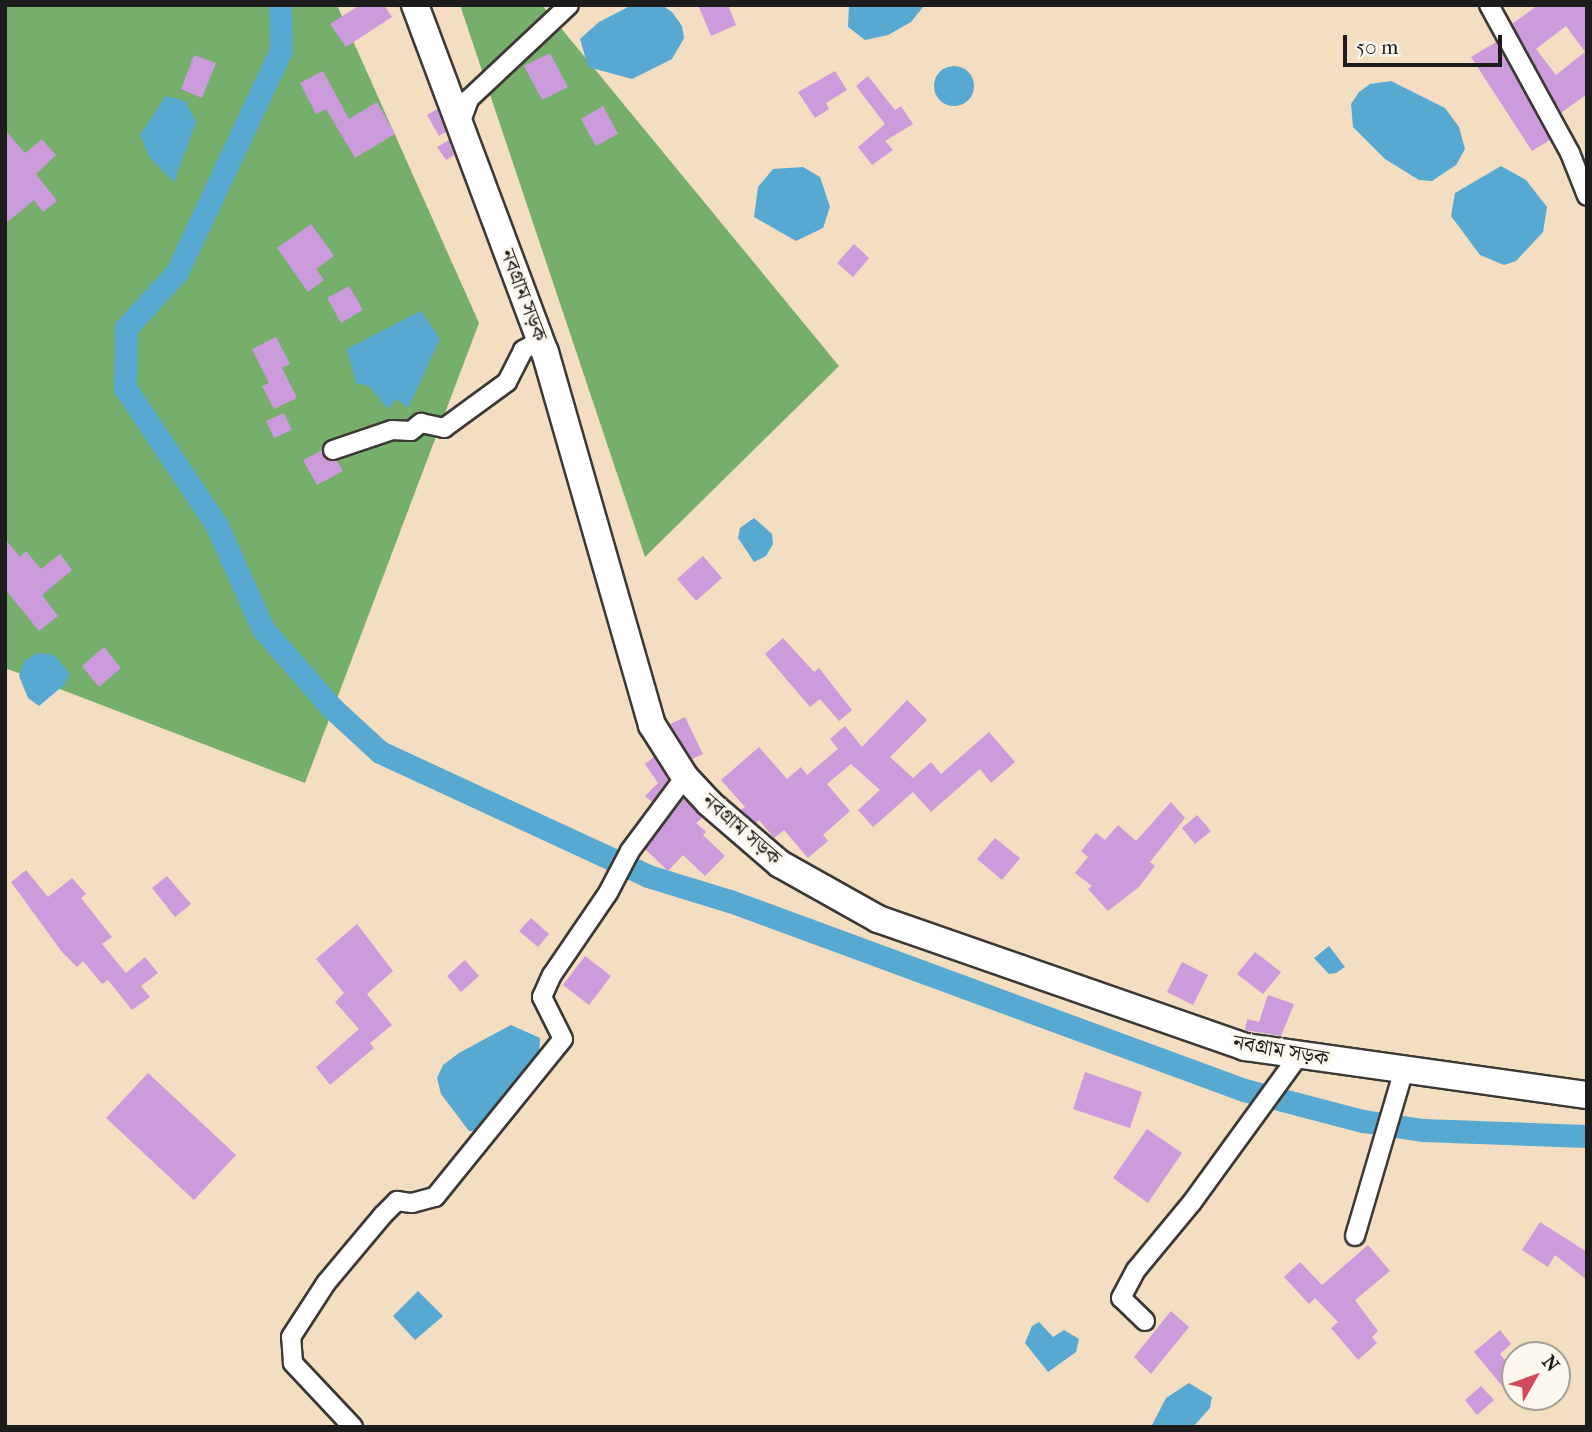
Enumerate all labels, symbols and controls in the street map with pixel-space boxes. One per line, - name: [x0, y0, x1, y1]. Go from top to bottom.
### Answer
- scale bar: [1347, 21, 1506, 65]
- text: 50 m: [1356, 35, 1399, 59]
- street label: নবগ্রাম সড়ক: [495, 245, 553, 345]
- street label: নবগ্রাম সড়ক: [697, 788, 787, 870]
- street label: নবগ্রাম সড়ক: [1231, 1029, 1331, 1071]
- north arrow: [1501, 1341, 1571, 1411]
- text: N: [1537, 1351, 1564, 1376]

